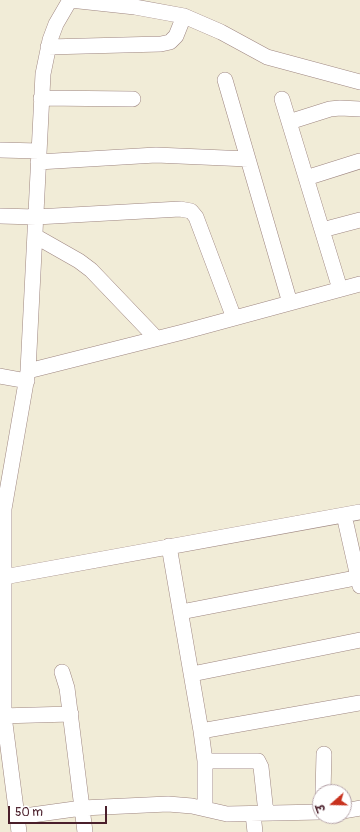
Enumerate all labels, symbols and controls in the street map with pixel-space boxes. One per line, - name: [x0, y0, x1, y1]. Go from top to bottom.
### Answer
- north arrow: [312, 784, 352, 824]
- scale bar: [10, 798, 109, 824]
- text: उ: [314, 802, 329, 814]
- text: 50 m: [15, 805, 43, 820]

